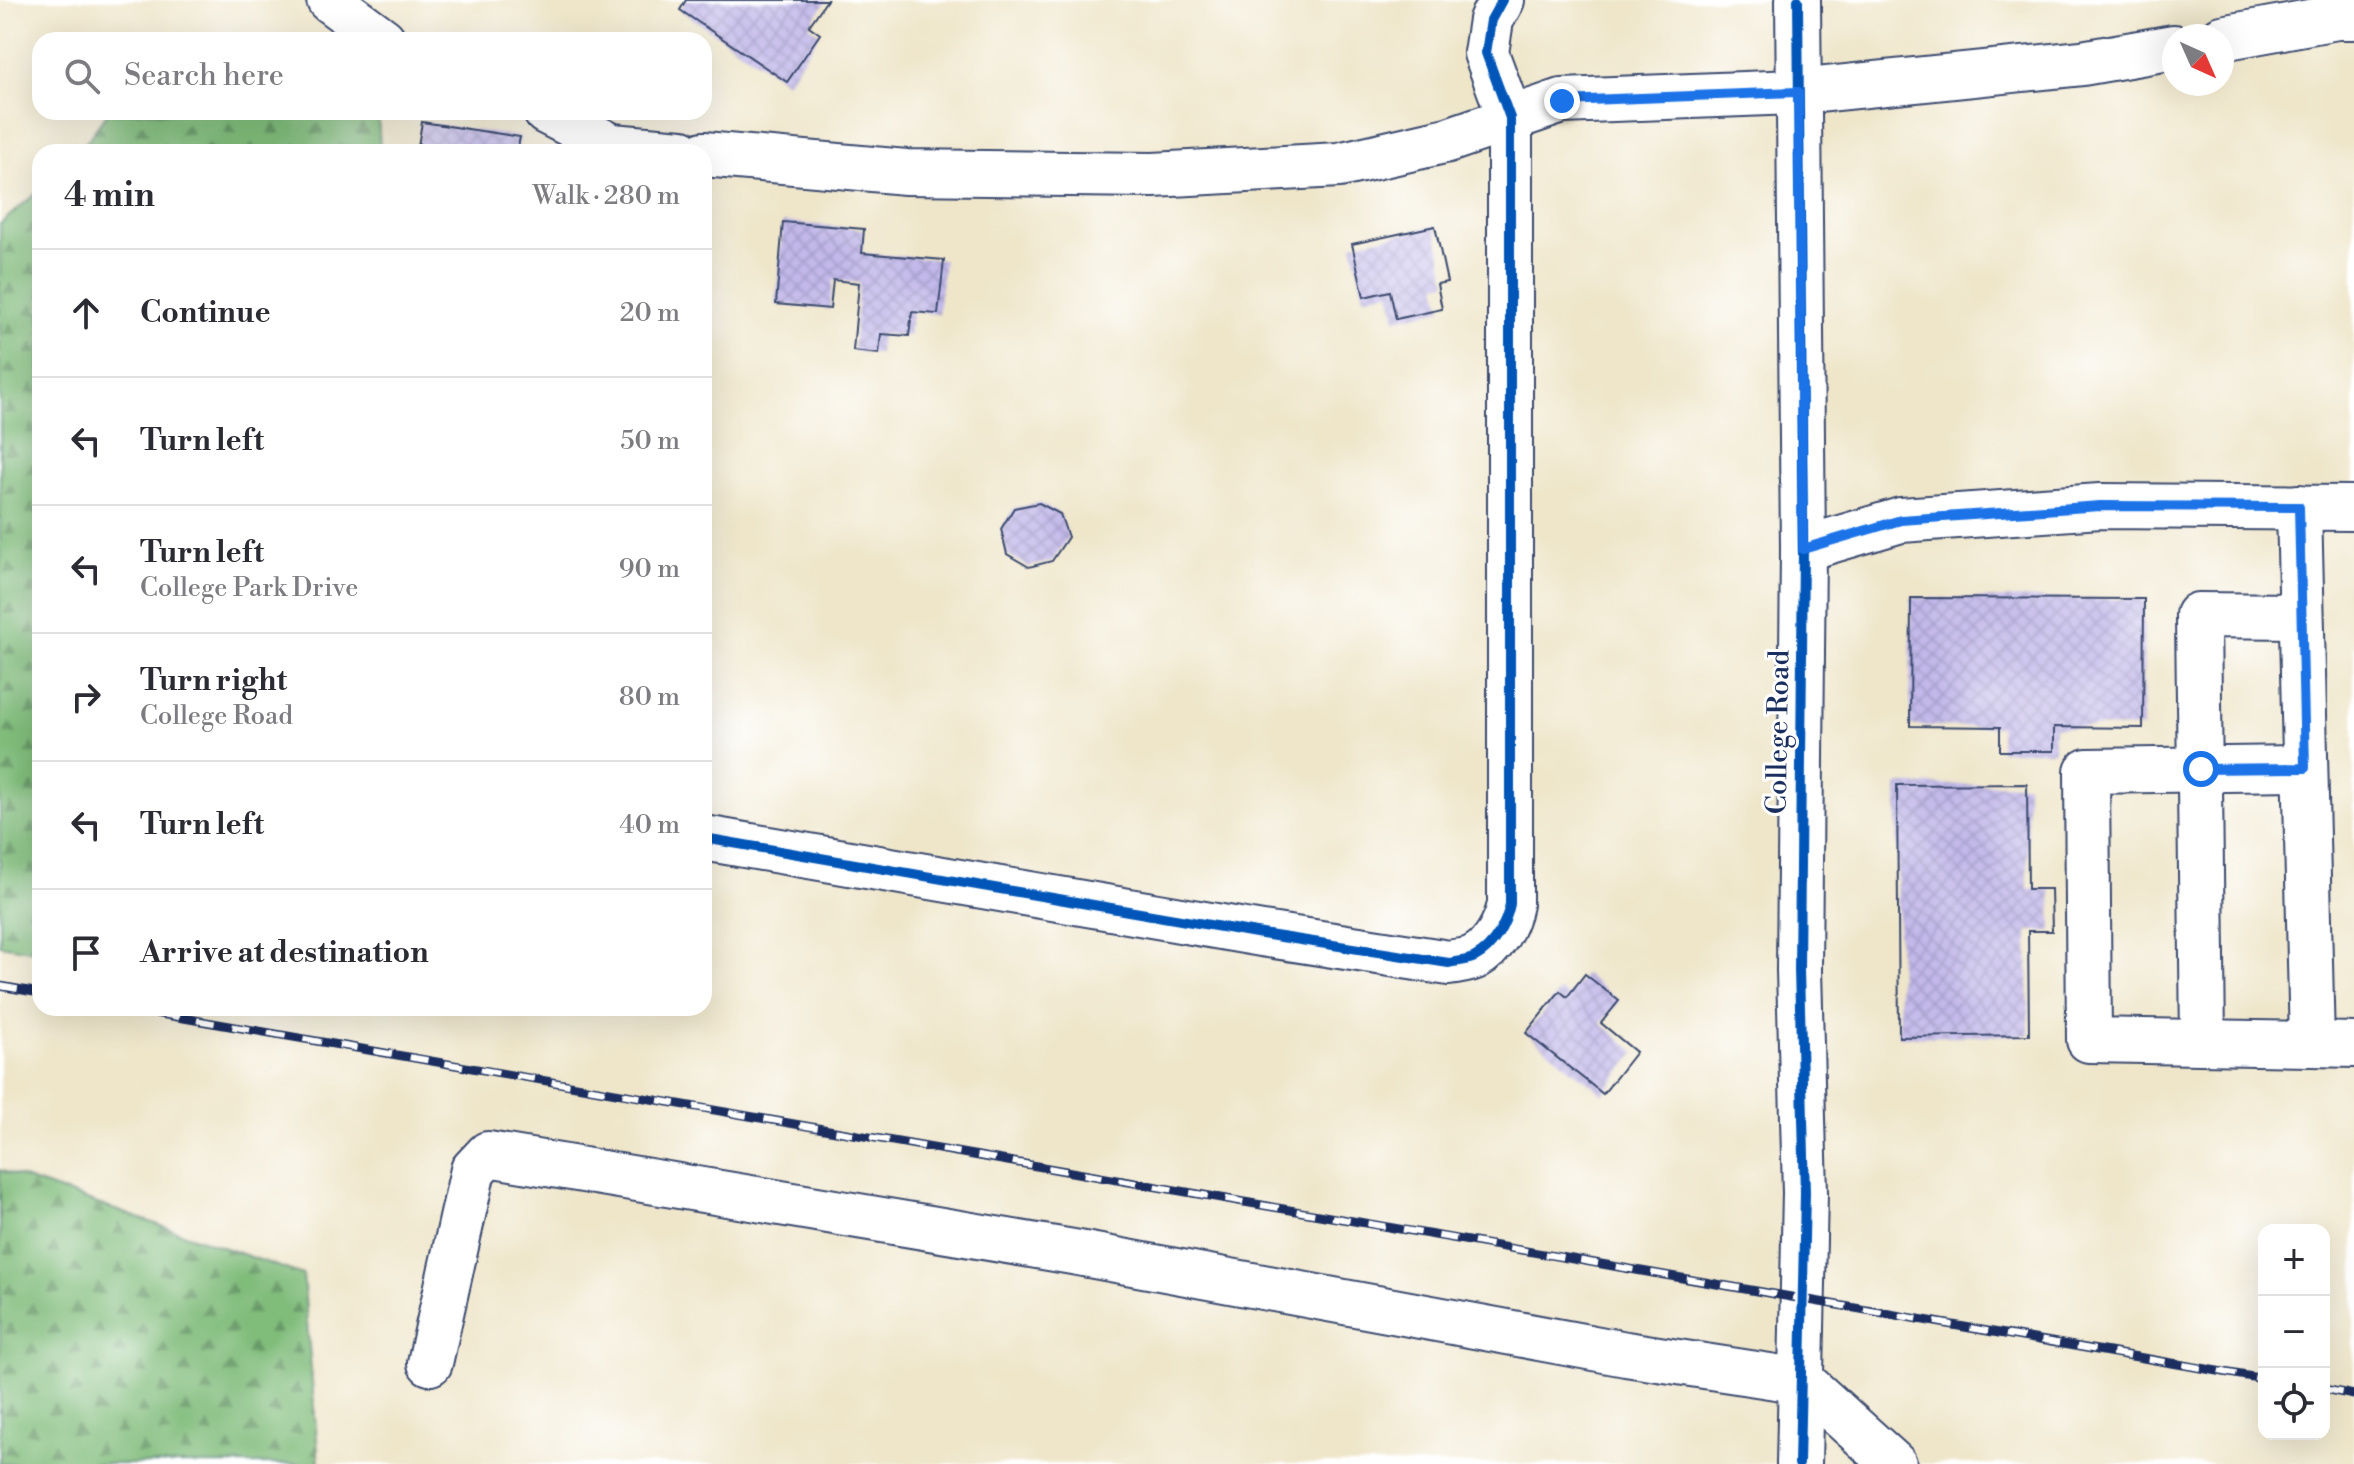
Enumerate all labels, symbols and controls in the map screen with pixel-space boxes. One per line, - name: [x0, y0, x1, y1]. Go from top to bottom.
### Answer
- north arrow: [2162, 24, 2234, 96]
- search box: [32, 32, 712, 120]
- icon: search: [60, 54, 104, 98]
- text: Search here: [124, 57, 284, 95]
- route end: [1544, 83, 1580, 119]
- text: 4 min: [64, 175, 155, 217]
- text: Walk · 280 m: [533, 180, 680, 212]
- icon: ahead: [64, 291, 108, 335]
- text: Continue: [140, 294, 271, 332]
- text: 20 m: [620, 297, 680, 329]
- icon: left: [64, 419, 108, 463]
- text: Turn left: [140, 422, 264, 460]
- text: 50 m: [620, 425, 680, 457]
- text: Turn left: [140, 534, 264, 572]
- icon: left: [64, 547, 108, 591]
- text: 90 m: [619, 553, 680, 585]
- text: College Park Drive: [140, 572, 358, 604]
- street label: College Road: [1760, 649, 1797, 815]
- text: Turn right: [140, 662, 287, 700]
- icon: right: [64, 675, 108, 719]
- text: 80 m: [619, 681, 680, 713]
- text: College Road: [140, 700, 293, 732]
- route start: [2183, 751, 2219, 787]
- icon: left: [64, 803, 108, 847]
- text: Turn left: [140, 806, 264, 844]
- text: 40 m: [619, 809, 680, 841]
- icon: arrive: [64, 931, 108, 975]
- text: Arrive at destination: [140, 934, 429, 972]
- map controls: [2258, 1224, 2330, 1440]
- button: +: [2258, 1224, 2330, 1296]
- button: −: [2258, 1296, 2330, 1368]
- button: locate: [2258, 1368, 2330, 1440]

